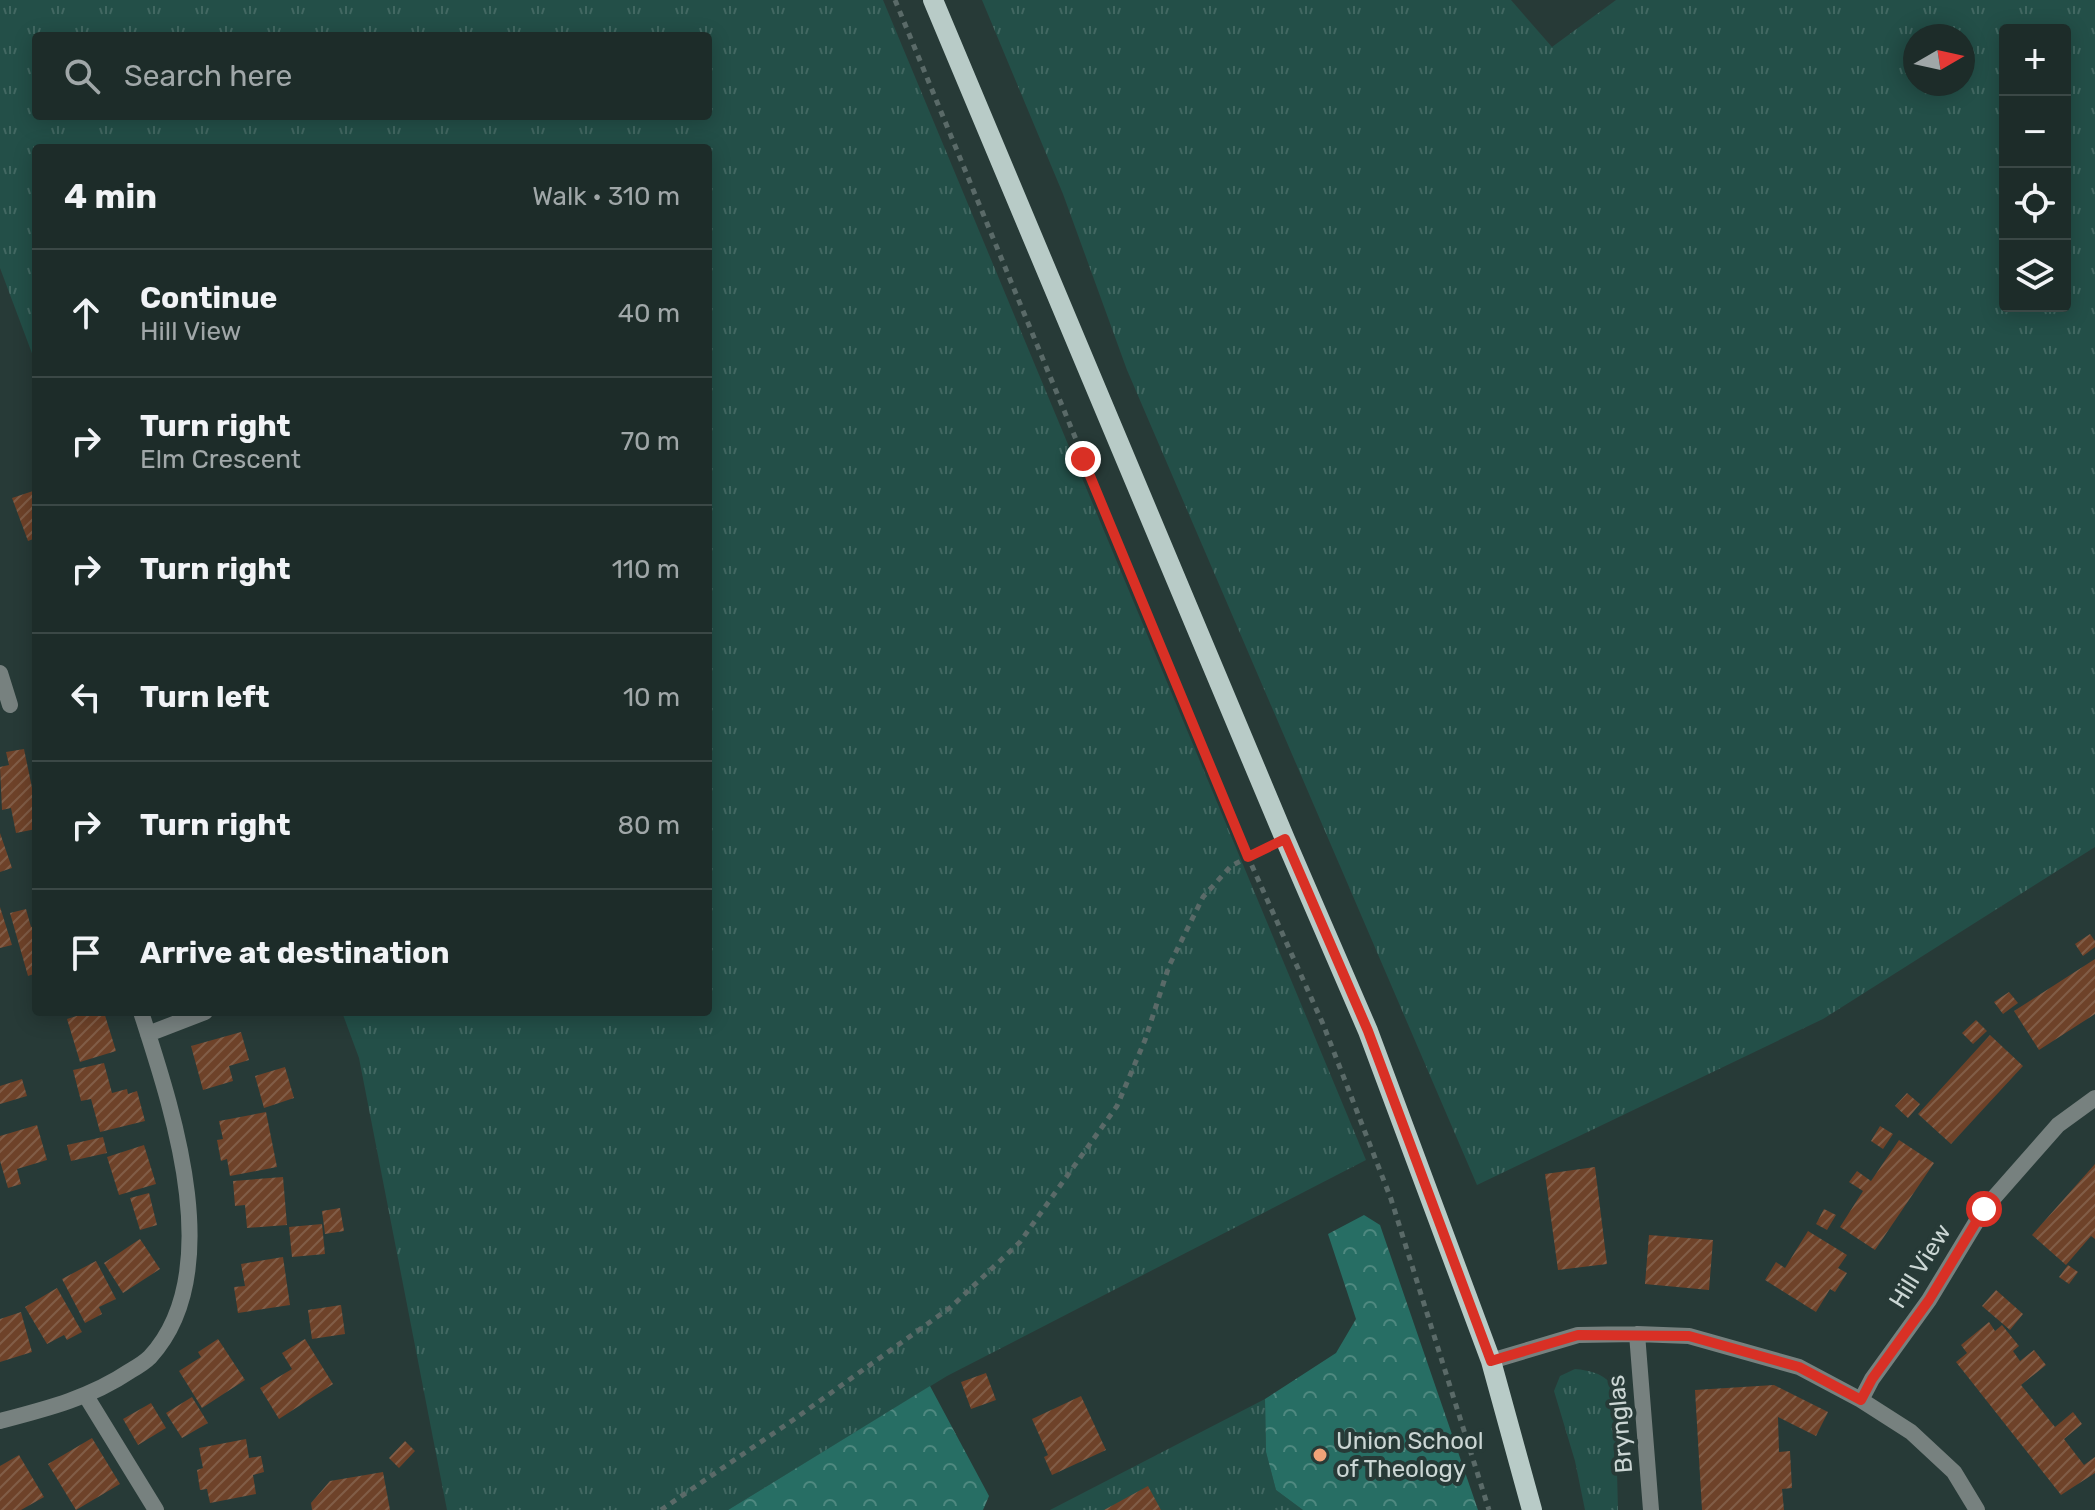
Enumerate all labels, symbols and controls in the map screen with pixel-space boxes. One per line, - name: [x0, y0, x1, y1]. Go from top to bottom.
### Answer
- north arrow: [1903, 24, 1975, 96]
- map controls: [1999, 24, 2071, 312]
- button: +: [1999, 24, 2071, 96]
- search box: [32, 32, 712, 120]
- icon: search: [60, 54, 104, 98]
- text: Search here: [124, 58, 292, 94]
- button: −: [1999, 96, 2071, 168]
- button: locate: [1999, 168, 2071, 240]
- text: 4 min: [64, 176, 157, 217]
- text: Walk · 310 m: [532, 181, 680, 212]
- button: layers: [1999, 240, 2071, 312]
- text: Continue: [140, 280, 277, 316]
- icon: ahead: [64, 291, 108, 335]
- text: 40 m: [618, 298, 680, 329]
- text: Hill View: [140, 316, 241, 347]
- text: Turn right: [140, 408, 291, 444]
- icon: right: [64, 419, 108, 463]
- text: 70 m: [621, 426, 680, 457]
- route end: [1065, 441, 1101, 477]
- text: Elm Crescent: [140, 444, 301, 475]
- icon: right: [64, 547, 108, 591]
- text: Turn right: [140, 551, 291, 587]
- text: 110 m: [612, 554, 680, 585]
- icon: left: [64, 675, 108, 719]
- text: Turn left: [140, 679, 270, 715]
- text: 10 m: [623, 682, 680, 713]
- icon: right: [64, 803, 108, 847]
- text: Turn right: [140, 807, 291, 843]
- text: 80 m: [617, 810, 680, 841]
- icon: arrive: [64, 931, 108, 975]
- text: Arrive at destination: [140, 935, 450, 971]
- route start: [1966, 1191, 2002, 1227]
- street label: Hill View: [1883, 1219, 1957, 1313]
- street label: Brynglas: [1602, 1374, 1638, 1474]
- place label: Union School of Theology: [1336, 1427, 1484, 1483]
- marker: Union School of Theology: [1311, 1446, 1329, 1464]

